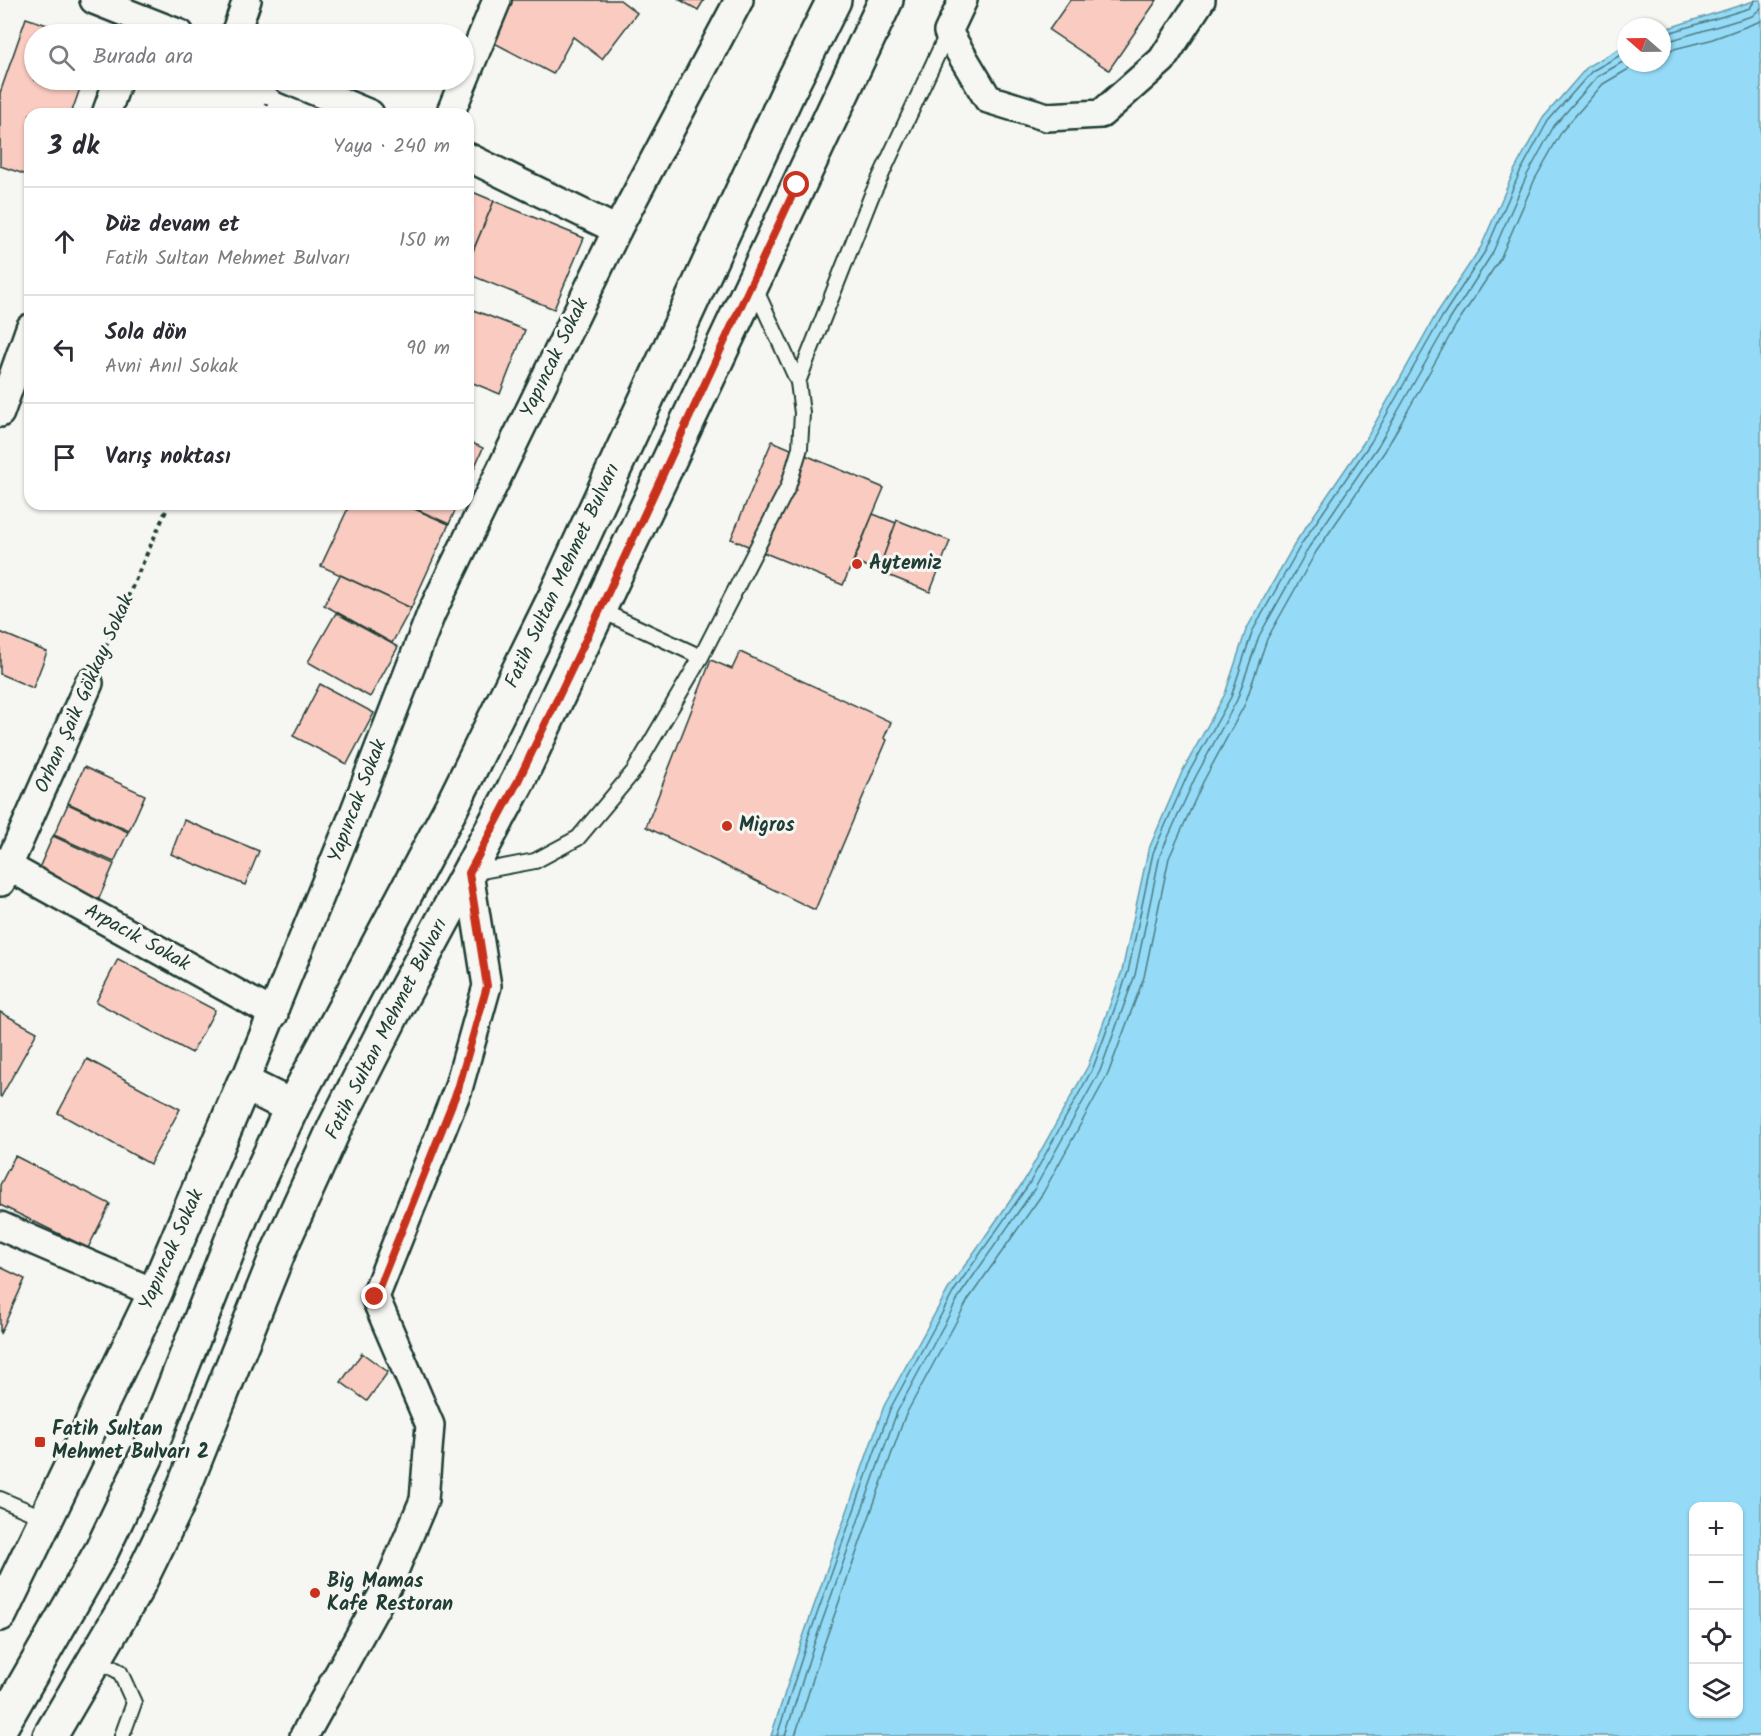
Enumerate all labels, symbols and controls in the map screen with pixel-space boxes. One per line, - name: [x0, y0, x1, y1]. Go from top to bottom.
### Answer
- north arrow: [1617, 18, 1671, 72]
- search box: [24, 24, 474, 90]
- text: Burada ara: [93, 40, 193, 75]
- icon: search: [45, 41, 78, 74]
- text: 3 dk: [48, 126, 99, 168]
- text: Yaya · 240 m: [333, 131, 450, 163]
- route start: [783, 171, 809, 197]
- text: Düz devam et: [105, 208, 239, 243]
- icon: ahead: [48, 225, 81, 258]
- text: 150 m: [399, 225, 450, 257]
- text: Fatih Sultan Mehmet Bulvarı: [105, 243, 350, 275]
- street label: Yapıncak Sokak: [512, 292, 598, 423]
- text: Sola dön: [105, 316, 187, 351]
- icon: left: [48, 333, 81, 366]
- text: 90 m: [406, 333, 450, 365]
- text: Avni Anıl Sokak: [105, 351, 238, 383]
- text: Varış noktası: [105, 440, 231, 475]
- icon: arrive: [48, 441, 81, 474]
- street label: Fatih Sultan Mehmet Bulvarı: [497, 458, 629, 694]
- place label: Aytemiz: [869, 548, 942, 580]
- marker: Aytemiz: [850, 557, 864, 571]
- street label: Orhan Şaik Gökkay Sokak: [27, 589, 144, 799]
- street label: Yapıncak Sokak: [320, 734, 396, 867]
- place label: Migros: [739, 810, 795, 842]
- marker: Migros: [720, 819, 734, 833]
- street label: Arpacık Sokak: [78, 896, 196, 981]
- street label: Fatih Sultan Mehmet Bulvarı: [317, 913, 457, 1145]
- street label: Yapıncak Sokak: [131, 1184, 213, 1316]
- route end: [361, 1283, 387, 1309]
- place label: Fatih Sultan Mehmet Bulvarı 2: [52, 1414, 209, 1469]
- marker: Fatih Sultan Mehmet Bulvarı 2: [33, 1435, 47, 1449]
- map controls: [1689, 1502, 1743, 1718]
- button: +: [1689, 1502, 1743, 1556]
- button: −: [1689, 1556, 1743, 1610]
- place label: Big Mamas Kafe Restoran: [327, 1566, 453, 1621]
- marker: Big Mamas Kafe Restoran: [308, 1586, 322, 1600]
- button: locate: [1689, 1610, 1743, 1664]
- button: layers: [1689, 1664, 1743, 1718]

